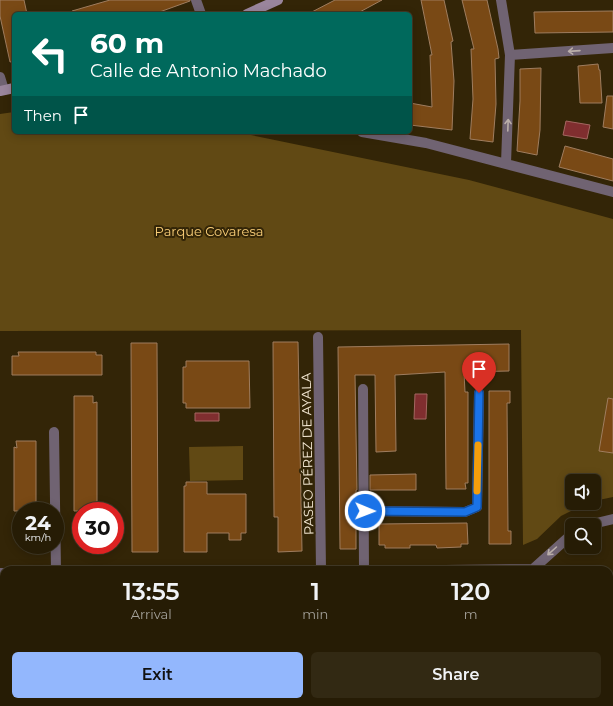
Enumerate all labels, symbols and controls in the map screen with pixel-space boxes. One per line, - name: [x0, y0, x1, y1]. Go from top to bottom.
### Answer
- text: 60 m: [90, 26, 164, 60]
- icon: left: [24, 28, 76, 80]
- one-way arrow: [568, 47, 581, 54]
- text: Calle de Antonio Machado: [90, 60, 327, 82]
- icon: arrive: [70, 104, 92, 126]
- text: Then: [24, 106, 62, 125]
- one-way arrow: [504, 119, 512, 132]
- park label: Parque Covaresa: [155, 223, 263, 239]
- pin: [462, 352, 496, 393]
- icon: arrive: [468, 358, 490, 380]
- street label: PASEO PÉREZ DE AYALA: [298, 372, 316, 535]
- map controls: [565, 474, 601, 554]
- button: sound: [565, 474, 601, 510]
- position arrow: [344, 490, 386, 532]
- speed limit sign: 30: [72, 502, 124, 554]
- text: 24: [25, 511, 51, 535]
- button: search: [565, 518, 601, 554]
- text: km/h: [25, 531, 51, 544]
- one-way arrow: [547, 546, 557, 556]
- text: 13:55: [123, 577, 180, 606]
- text: 1: [311, 577, 320, 606]
- text: 120: [451, 577, 490, 606]
- text: Arrival: [131, 606, 172, 622]
- text: min: [302, 606, 328, 622]
- text: m: [464, 606, 478, 622]
- button: Exit: [12, 652, 303, 698]
- button: Share: [311, 652, 601, 698]

